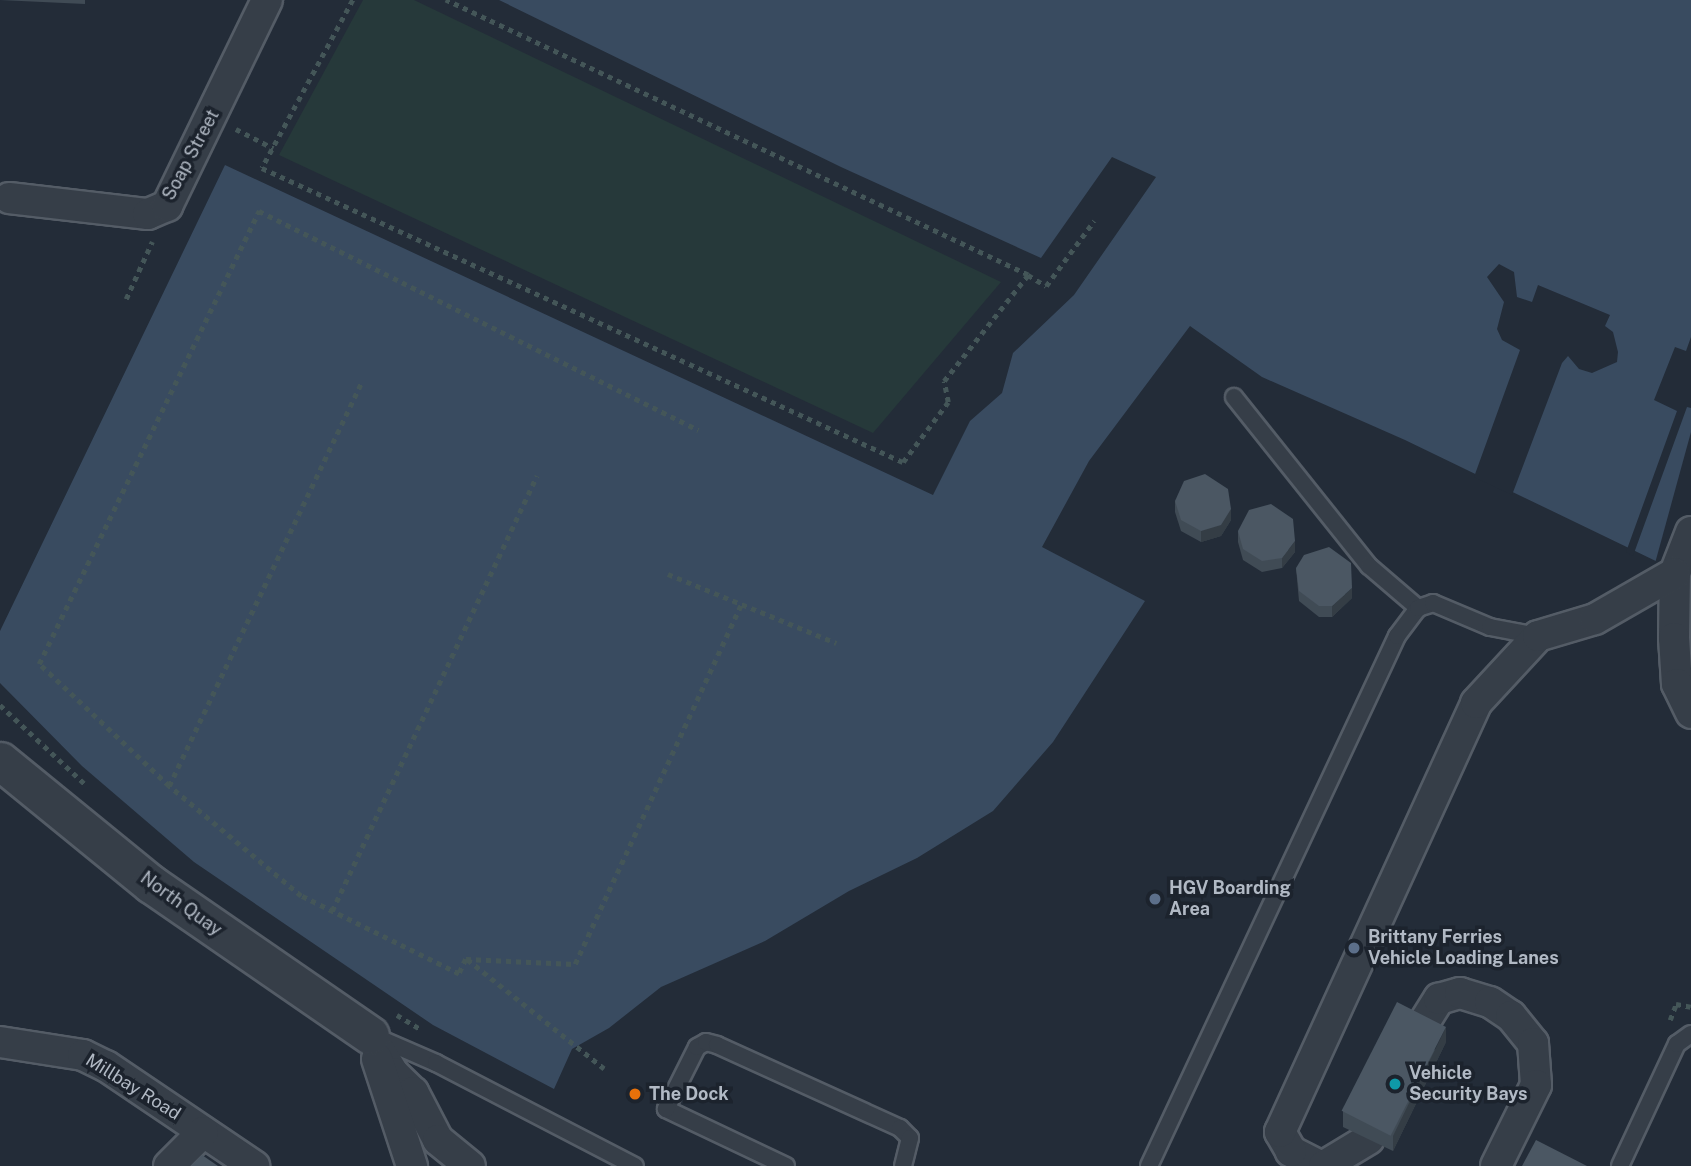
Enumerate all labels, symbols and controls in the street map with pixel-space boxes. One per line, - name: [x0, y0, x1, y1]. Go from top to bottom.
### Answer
- street label: Soap Street: [158, 106, 224, 204]
- street label: North Quay: [136, 867, 226, 941]
- place label: HGV Boarding Area: [1169, 878, 1291, 920]
- marker: HGV Boarding Area: [1147, 891, 1163, 907]
- place label: Brittany Ferries Vehicle Loading Lanes: [1368, 927, 1559, 970]
- marker: Brittany Ferries Vehicle Loading Lanes: [1346, 940, 1362, 956]
- street label: Millbay Road: [81, 1049, 185, 1125]
- place label: Vehicle Security Bays: [1409, 1063, 1528, 1106]
- marker: Vehicle Security Bays: [1387, 1076, 1403, 1092]
- place label: The Dock: [649, 1083, 729, 1105]
- marker: The Dock: [627, 1086, 643, 1102]

